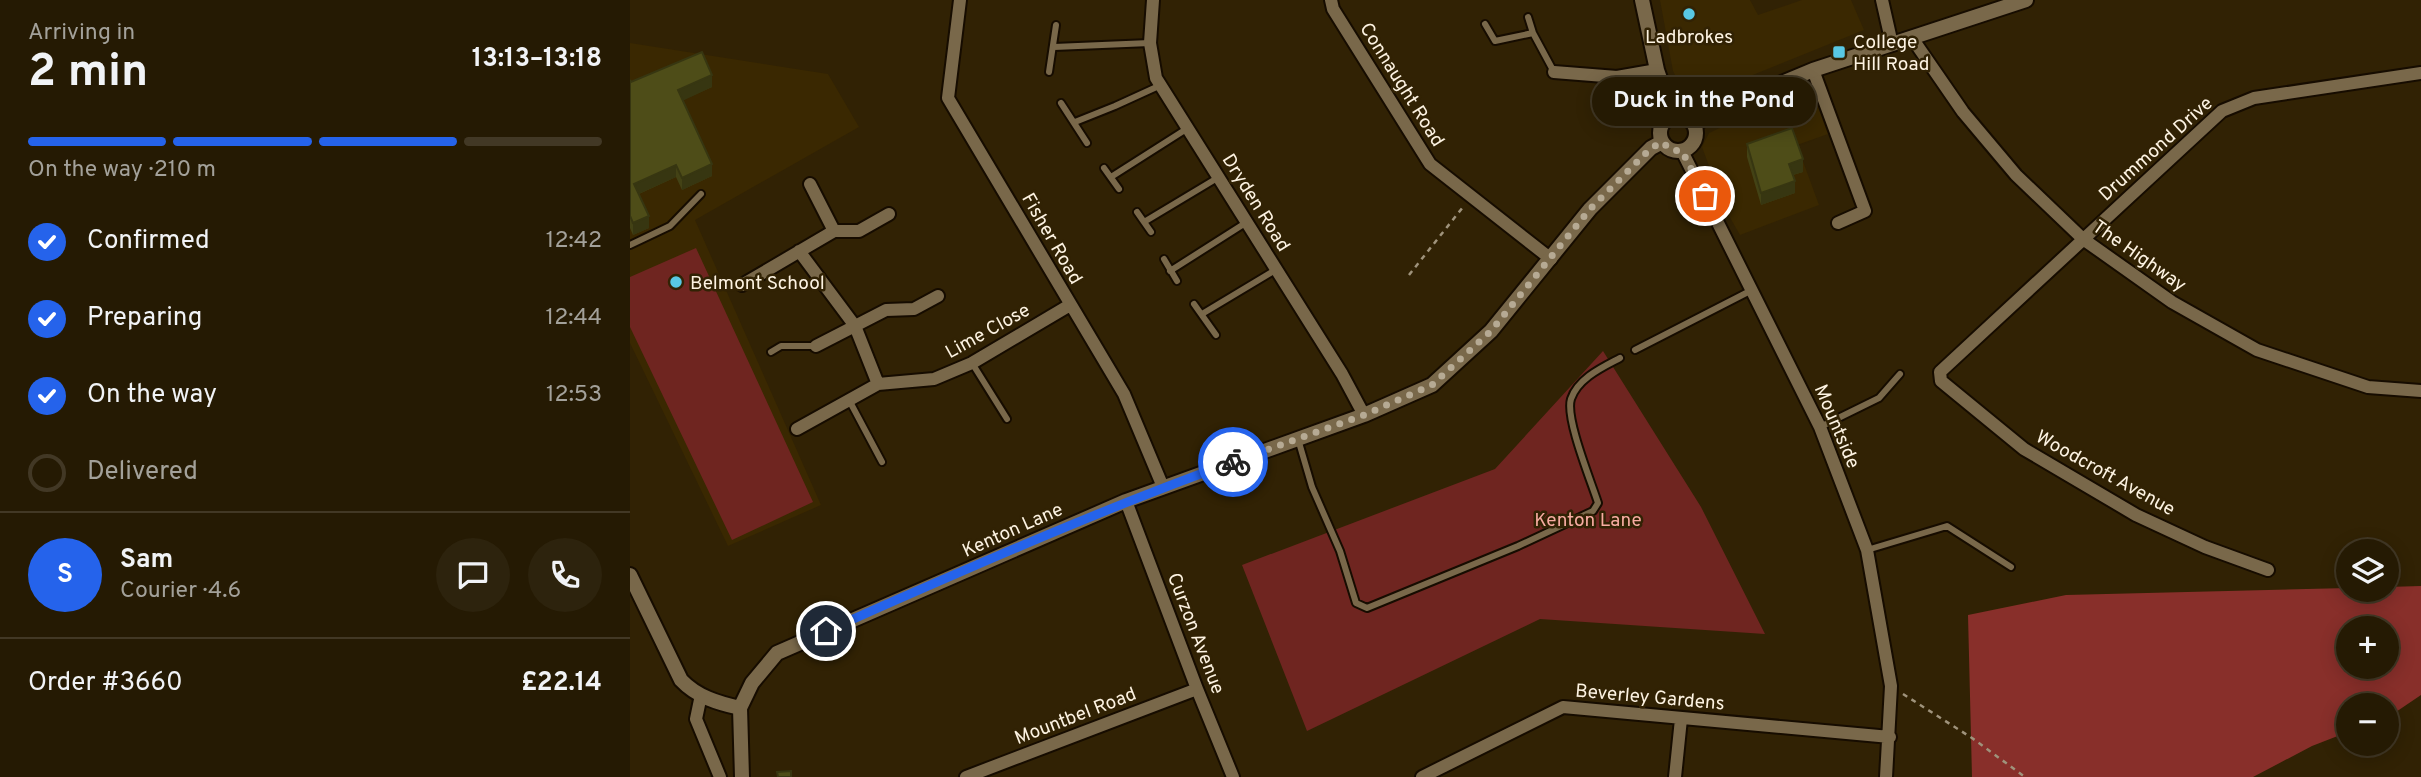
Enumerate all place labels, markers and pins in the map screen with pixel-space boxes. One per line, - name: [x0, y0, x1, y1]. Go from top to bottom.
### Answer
- marker: Ladbrokes: [1681, 6, 1697, 22]
- place label: Ladbrokes: [1645, 26, 1733, 50]
- place label: College Hill Road: [1853, 31, 1930, 77]
- marker: College Hill Road: [1831, 44, 1847, 60]
- callout: Duck in the Pond: [1593, 77, 1817, 126]
- pin: [1675, 166, 1735, 226]
- place label: Belmont School: [690, 272, 825, 296]
- marker: Belmont School: [668, 274, 684, 290]
- pin: [796, 601, 856, 661]

